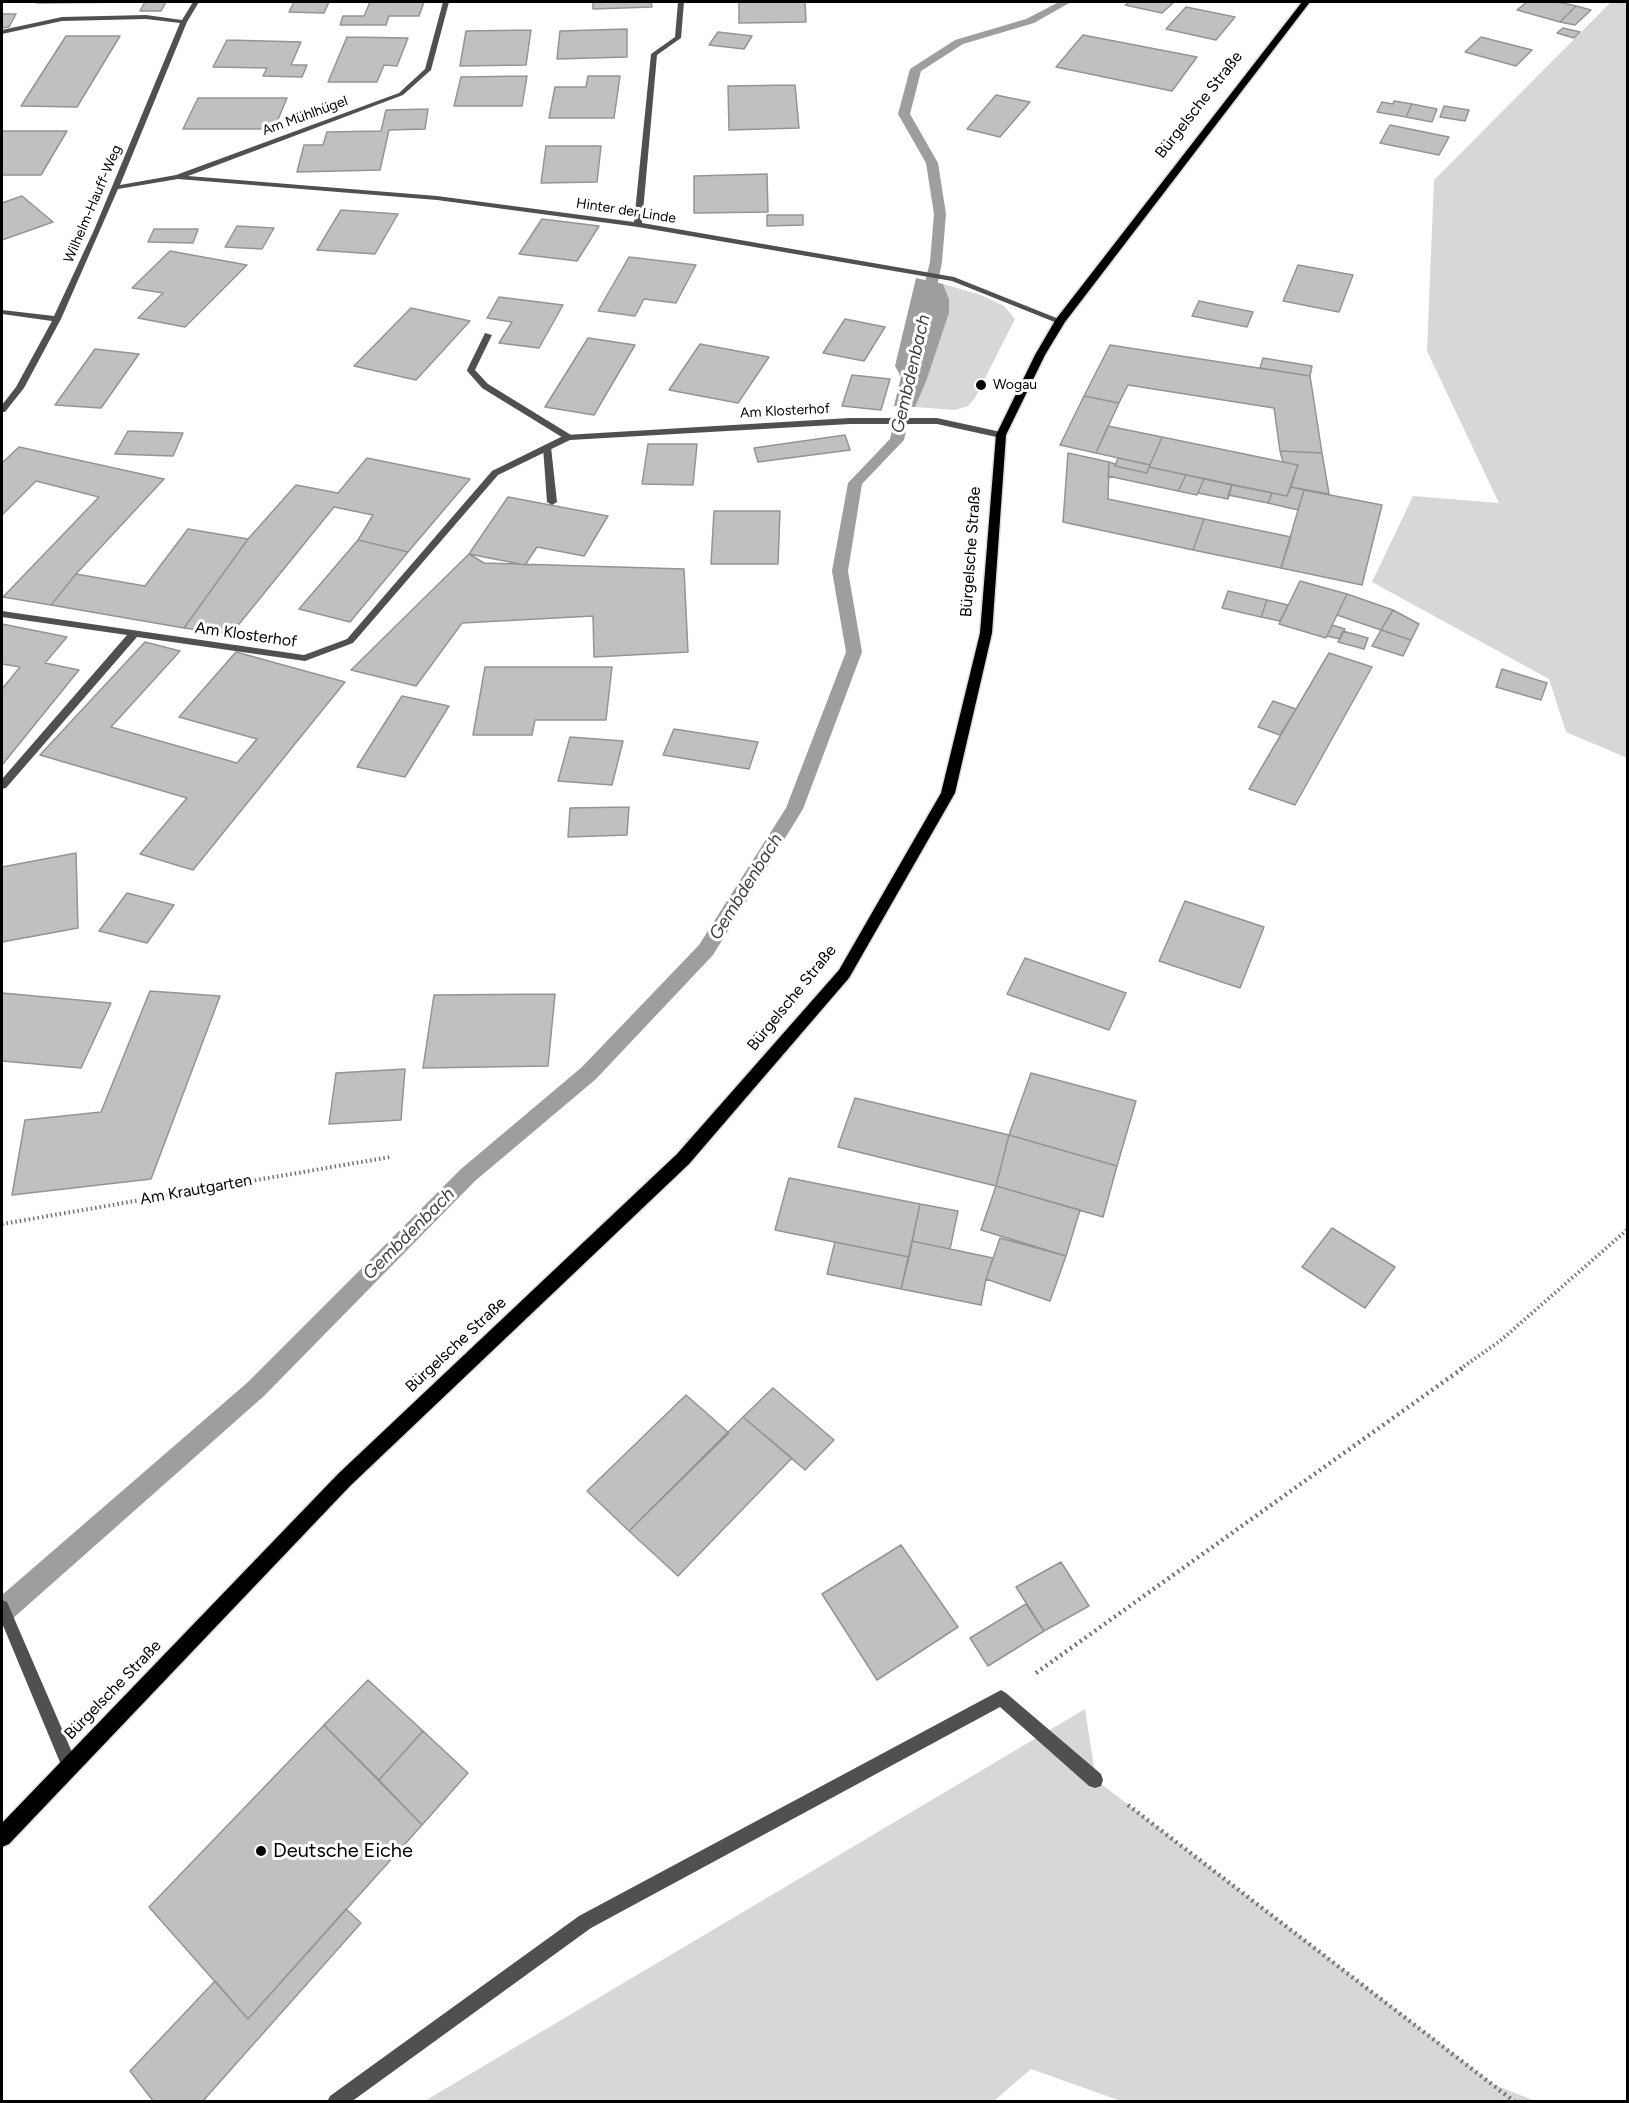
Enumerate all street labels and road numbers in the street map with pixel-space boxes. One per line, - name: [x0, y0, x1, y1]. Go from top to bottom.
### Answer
- street label: Bürgelsche Straße: [1151, 48, 1247, 162]
- street label: Am Mühlhügel: [260, 93, 350, 139]
- street label: Wilhelm-Hauff-Weg: [61, 143, 125, 265]
- street label: Hinter der Linde: [575, 195, 677, 227]
- street label: Am Klosterhof: [740, 400, 830, 422]
- street label: Bürgelsche Straße: [957, 486, 985, 618]
- street label: Am Klosterhof: [194, 618, 298, 652]
- street label: Bürgelsche Straße: [743, 941, 841, 1055]
- street label: Am Krautgarten: [139, 1171, 253, 1209]
- street label: Bürgelsche Straße: [402, 1293, 510, 1397]
- street label: Bürgelsche Straße: [61, 1636, 165, 1744]

